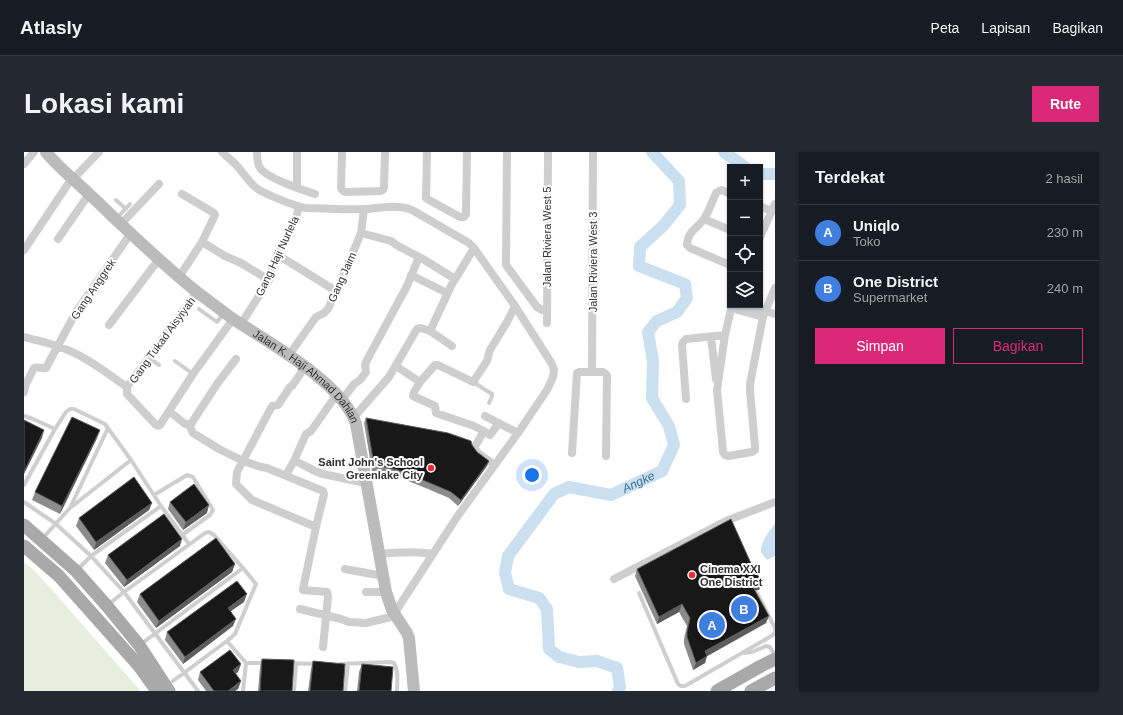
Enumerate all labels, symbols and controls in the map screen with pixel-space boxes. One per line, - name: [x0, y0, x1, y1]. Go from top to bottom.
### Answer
- text: Atlasly: [20, 17, 82, 38]
- text: Peta: [931, 20, 959, 36]
- text: Lapisan: [981, 20, 1030, 36]
- text: Bagikan: [1052, 20, 1103, 36]
- button: Rute: [1032, 86, 1099, 122]
- text: Lokasi kami: [24, 88, 184, 119]
- map controls: [727, 164, 763, 308]
- button: +: [727, 164, 763, 200]
- text: Terdekat: [815, 168, 885, 187]
- text: 2 hasil: [1045, 171, 1083, 186]
- street label: Jalan Riviera West 5: [541, 187, 553, 287]
- button: −: [727, 200, 763, 236]
- street label: Jalan Riviera West 3: [587, 212, 599, 312]
- street label: Gang Haji Nurlela: [253, 213, 301, 298]
- text: Uniqlo: [853, 217, 900, 234]
- text: A: [823, 225, 833, 240]
- text: 230 m: [1047, 225, 1083, 240]
- text: Toko: [853, 234, 880, 249]
- button: locate: [727, 236, 763, 272]
- street label: Gang Jaim: [326, 250, 358, 304]
- street label: Gang Anggrek: [68, 256, 118, 322]
- button: layers: [727, 272, 763, 308]
- text: One District: [853, 273, 938, 290]
- text: B: [823, 281, 833, 296]
- text: 240 m: [1047, 281, 1083, 296]
- text: Supermarket: [853, 290, 927, 305]
- street label: Gang Tukad Aisyiyah: [127, 295, 197, 385]
- street label: Jalan K. Haji Ahmad Dahlan: [251, 327, 361, 425]
- button: Simpan: [815, 328, 945, 364]
- button: Bagikan: [953, 328, 1083, 364]
- place label: Saint John's School Greenlake City: [318, 456, 424, 481]
- marker: Saint John's School Greenlake City: [426, 463, 436, 473]
- your location: [522, 465, 542, 485]
- water label: Angke: [619, 468, 657, 496]
- place label: Cinema XXI One District: [700, 563, 763, 588]
- marker: Cinema XXI One District: [687, 570, 697, 580]
- pin: B: [731, 594, 757, 624]
- pin: A: [699, 610, 725, 640]

